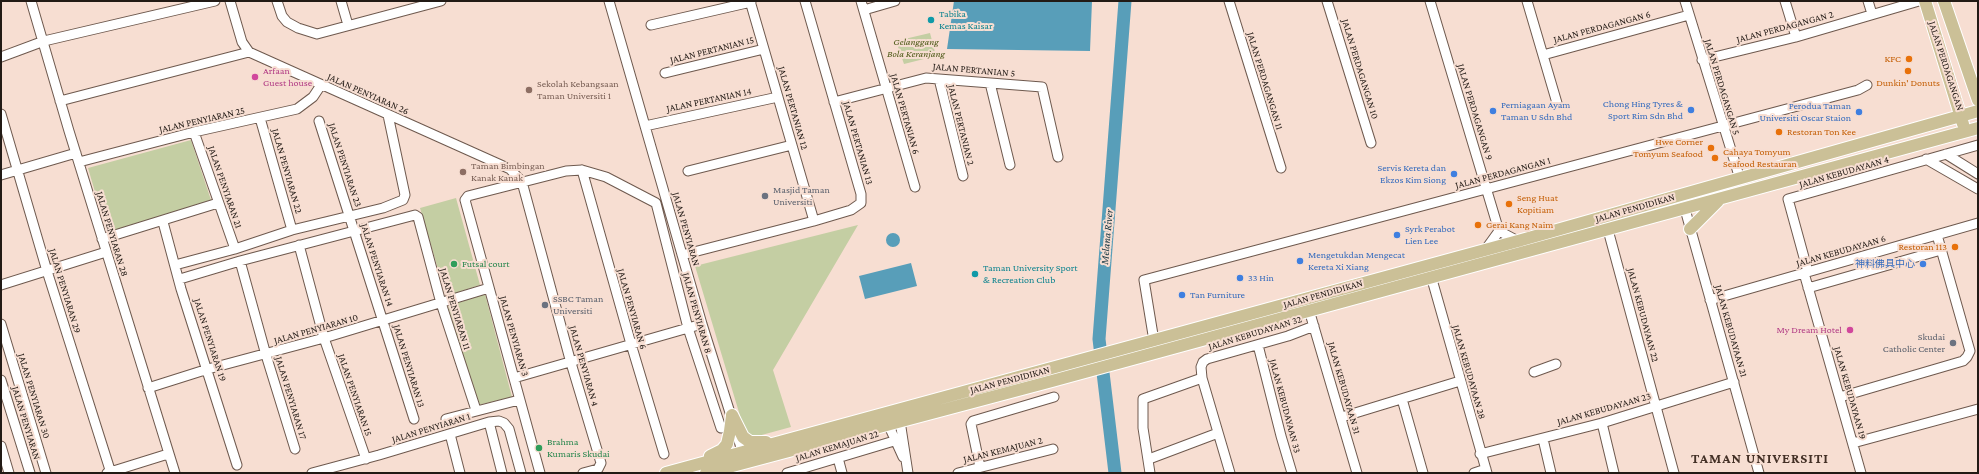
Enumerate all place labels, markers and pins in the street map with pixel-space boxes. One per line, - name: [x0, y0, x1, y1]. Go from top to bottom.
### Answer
- place label: Tabika Kemas Kaisar: [939, 8, 992, 32]
- marker: Tabika Kemas Kaisar: [926, 15, 936, 25]
- place label: KFC: [1884, 53, 1901, 65]
- marker: KFC: [1904, 54, 1914, 64]
- place label: Arfaan Guest house: [263, 65, 312, 88]
- marker: Dunkin' Donuts: [1903, 66, 1913, 76]
- marker: Arfaan Guest house: [250, 72, 260, 82]
- place label: Dunkin' Donuts: [1876, 77, 1940, 89]
- place label: Sekolah Kebangsaan Taman Universiti 1: [537, 78, 619, 102]
- marker: Sekolah Kebangsaan Taman Universiti 1: [524, 85, 534, 95]
- place label: Chong Hing Tyres & Sport Rim Sdn Bhd: [1603, 98, 1683, 122]
- place label: Perniagaan Ayam Taman U Sdn Bhd: [1501, 99, 1572, 122]
- place label: Perodua Taman Universiti Oscar Staion: [1759, 100, 1851, 124]
- marker: Chong Hing Tyres & Sport Rim Sdn Bhd: [1686, 105, 1696, 115]
- marker: Perniagaan Ayam Taman U Sdn Bhd: [1488, 106, 1498, 116]
- marker: Perodua Taman Universiti Oscar Staion: [1854, 107, 1864, 117]
- place label: Restoran Ton Kee: [1787, 126, 1856, 138]
- marker: Restoran Ton Kee: [1774, 127, 1784, 137]
- place label: Hwe Corner Tomyum Seafood: [1633, 136, 1703, 160]
- marker: Hwe Corner Tomyum Seafood: [1706, 143, 1716, 153]
- place label: Cahaya Tomyum Seafood Restauran: [1723, 146, 1797, 170]
- marker: Cahaya Tomyum Seafood Restauran: [1710, 153, 1720, 163]
- place label: Taman Bimbingan Kanak Kanak: [471, 160, 545, 184]
- place label: Servis Kereta dan Ekzos Kim Siong: [1378, 162, 1446, 186]
- marker: Taman Bimbingan Kanak Kanak: [458, 167, 468, 177]
- marker: Servis Kereta dan Ekzos Kim Siong: [1449, 169, 1459, 179]
- place label: Masjid Taman Universiti: [773, 184, 830, 208]
- marker: Masjid Taman Universiti: [760, 191, 770, 201]
- place label: Seng Huat Kopitiam: [1517, 192, 1558, 216]
- marker: Seng Huat Kopitiam: [1504, 199, 1514, 209]
- place label: Gerai Kang Naim: [1486, 219, 1553, 231]
- marker: Gerai Kang Naim: [1473, 220, 1483, 230]
- place label: Syrk Perabot Lien Lee: [1405, 223, 1455, 246]
- marker: Syrk Perabot Lien Lee: [1392, 230, 1402, 240]
- place label: Restoran 113: [1898, 241, 1947, 253]
- marker: Restoran 113: [1950, 242, 1960, 252]
- place label: Mengetukdan Mengecat Kereta Xi Xiang: [1308, 249, 1405, 272]
- marker: Mengetukdan Mengecat Kereta Xi Xiang: [1295, 256, 1305, 266]
- place label: Futsal court: [462, 258, 510, 270]
- place label: 神料佛具中心: [1855, 258, 1915, 270]
- marker: Futsal court: [449, 259, 459, 269]
- marker: 神料佛具中心: [1918, 259, 1928, 269]
- place label: Taman University Sport & Recreation Club: [983, 262, 1078, 286]
- marker: Taman University Sport & Recreation Club: [970, 269, 980, 279]
- place label: 33 Hin: [1248, 272, 1274, 284]
- marker: 33 Hin: [1235, 273, 1245, 283]
- place label: Tan Furniture: [1190, 289, 1245, 301]
- marker: Tan Furniture: [1177, 290, 1187, 300]
- place label: SSBC Taman Universiti: [553, 293, 603, 316]
- marker: SSBC Taman Universiti: [540, 300, 550, 310]
- place label: My Dream Hotel: [1776, 324, 1842, 336]
- marker: My Dream Hotel: [1845, 325, 1855, 335]
- place label: Skudai Catholic Center: [1883, 331, 1945, 354]
- marker: Skudai Catholic Center: [1948, 338, 1958, 348]
- place label: Brahma Kumaris Skudai: [547, 436, 610, 460]
- marker: Brahma Kumaris Skudai: [534, 443, 544, 453]

